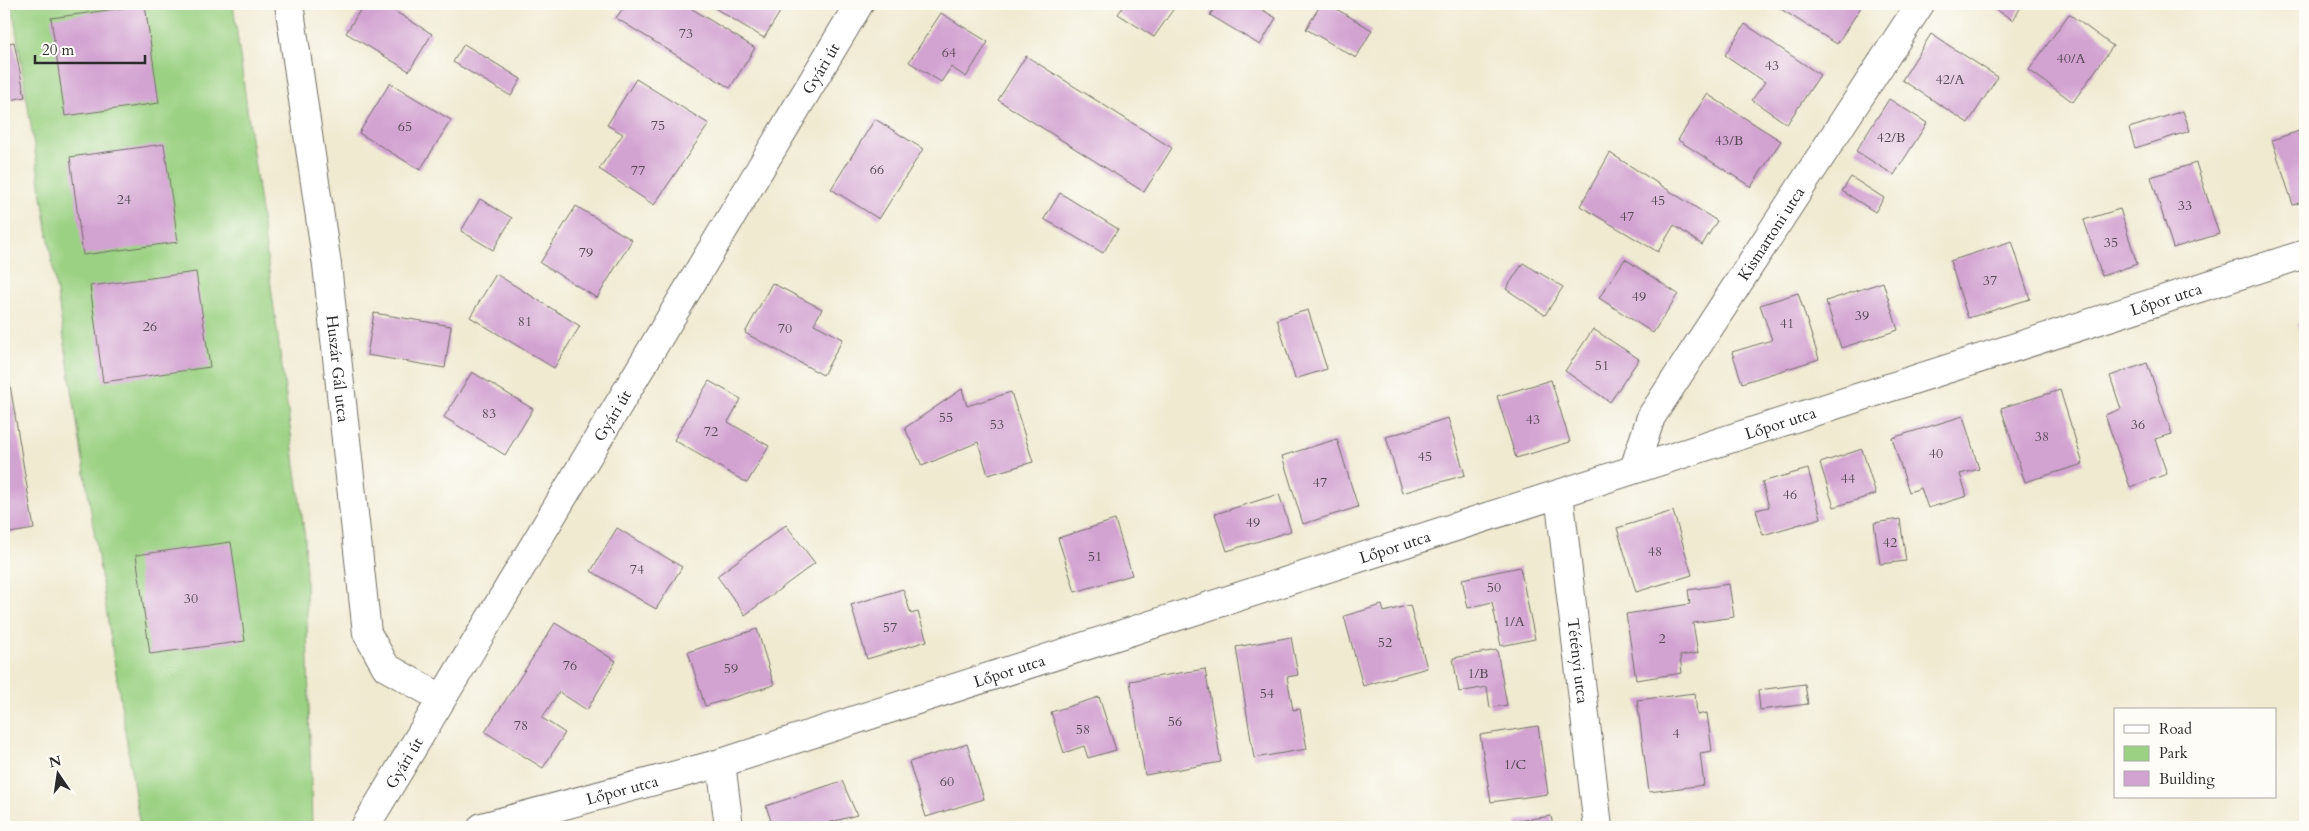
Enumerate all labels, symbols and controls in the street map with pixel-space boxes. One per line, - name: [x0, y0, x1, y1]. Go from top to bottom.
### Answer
- house number: 73: [679, 24, 693, 43]
- scale bar: [35, 32, 145, 64]
- street label: Gyári út: [797, 39, 845, 99]
- text: 20 m: [42, 40, 74, 60]
- house number: 64: [942, 43, 956, 62]
- house number: 40/A: [2057, 49, 2085, 68]
- house number: 43: [1765, 56, 1779, 75]
- house number: 42/A: [1936, 70, 1964, 89]
- house number: 75: [651, 116, 665, 135]
- house number: 65: [398, 117, 412, 136]
- house number: 42/B: [1877, 128, 1905, 147]
- house number: 43/B: [1715, 131, 1743, 150]
- house number: 66: [870, 160, 884, 179]
- house number: 77: [631, 161, 645, 180]
- street label: Kismartoni utca: [1733, 183, 1810, 285]
- house number: 24: [117, 190, 131, 209]
- house number: 45: [1651, 191, 1665, 210]
- house number: 33: [2178, 196, 2192, 215]
- house number: 47: [1620, 207, 1634, 226]
- house number: 35: [2104, 233, 2118, 252]
- house number: 79: [579, 243, 593, 262]
- house number: 37: [1983, 271, 1997, 290]
- street label: Lőpor utca: [2128, 278, 2205, 321]
- house number: 49: [1632, 287, 1646, 306]
- house number: 39: [1855, 306, 1869, 325]
- house number: 81: [518, 312, 532, 331]
- street label: Huszár Gál utca: [321, 314, 354, 424]
- house number: 41: [1780, 314, 1794, 333]
- house number: 26: [143, 317, 157, 336]
- house number: 70: [778, 319, 792, 338]
- house number: 51: [1595, 356, 1609, 375]
- street label: Gyári út: [589, 386, 637, 446]
- street label: Lőpor utca: [1742, 402, 1819, 445]
- house number: 83: [482, 404, 496, 423]
- house number: 55: [939, 408, 953, 427]
- house number: 43: [1526, 410, 1540, 429]
- house number: 53: [990, 415, 1004, 434]
- house number: 36: [2131, 415, 2145, 434]
- house number: 72: [704, 422, 718, 441]
- house number: 38: [2035, 427, 2049, 446]
- house number: 40: [1929, 444, 1943, 463]
- house number: 45: [1418, 447, 1432, 466]
- house number: 44: [1841, 469, 1855, 488]
- house number: 47: [1313, 473, 1327, 492]
- house number: 46: [1783, 485, 1797, 504]
- house number: 49: [1246, 513, 1260, 532]
- street label: Lőpor utca: [1357, 526, 1433, 569]
- house number: 42: [1883, 533, 1897, 552]
- house number: 48: [1648, 542, 1662, 561]
- house number: 51: [1088, 547, 1102, 566]
- house number: 74: [630, 560, 644, 579]
- house number: 50: [1487, 578, 1501, 597]
- house number: 30: [184, 589, 198, 608]
- house number: 1/A: [1503, 612, 1525, 631]
- street label: Tétényi utca: [1562, 617, 1593, 705]
- house number: 57: [883, 618, 897, 637]
- house number: 2: [1658, 629, 1666, 648]
- house number: 52: [1378, 633, 1392, 652]
- street label: Lőpor utca: [971, 650, 1048, 693]
- house number: 76: [563, 656, 577, 675]
- house number: 59: [724, 659, 738, 678]
- house number: 1/B: [1467, 664, 1489, 683]
- house number: 54: [1260, 684, 1274, 703]
- legend: [2114, 708, 2276, 798]
- house number: 56: [1168, 712, 1182, 731]
- house number: 78: [514, 716, 528, 735]
- text: Road: [2159, 719, 2192, 739]
- house number: 58: [1076, 720, 1090, 739]
- house number: 4: [1672, 724, 1680, 743]
- street label: Gyári út: [380, 733, 428, 793]
- text: Park: [2159, 743, 2188, 763]
- north arrow: [32, 748, 82, 798]
- text: N: [47, 751, 63, 772]
- house number: 1/C: [1504, 755, 1526, 774]
- text: Building: [2159, 769, 2215, 789]
- street label: Lőpor utca: [584, 770, 661, 811]
- house number: 60: [940, 772, 954, 791]

